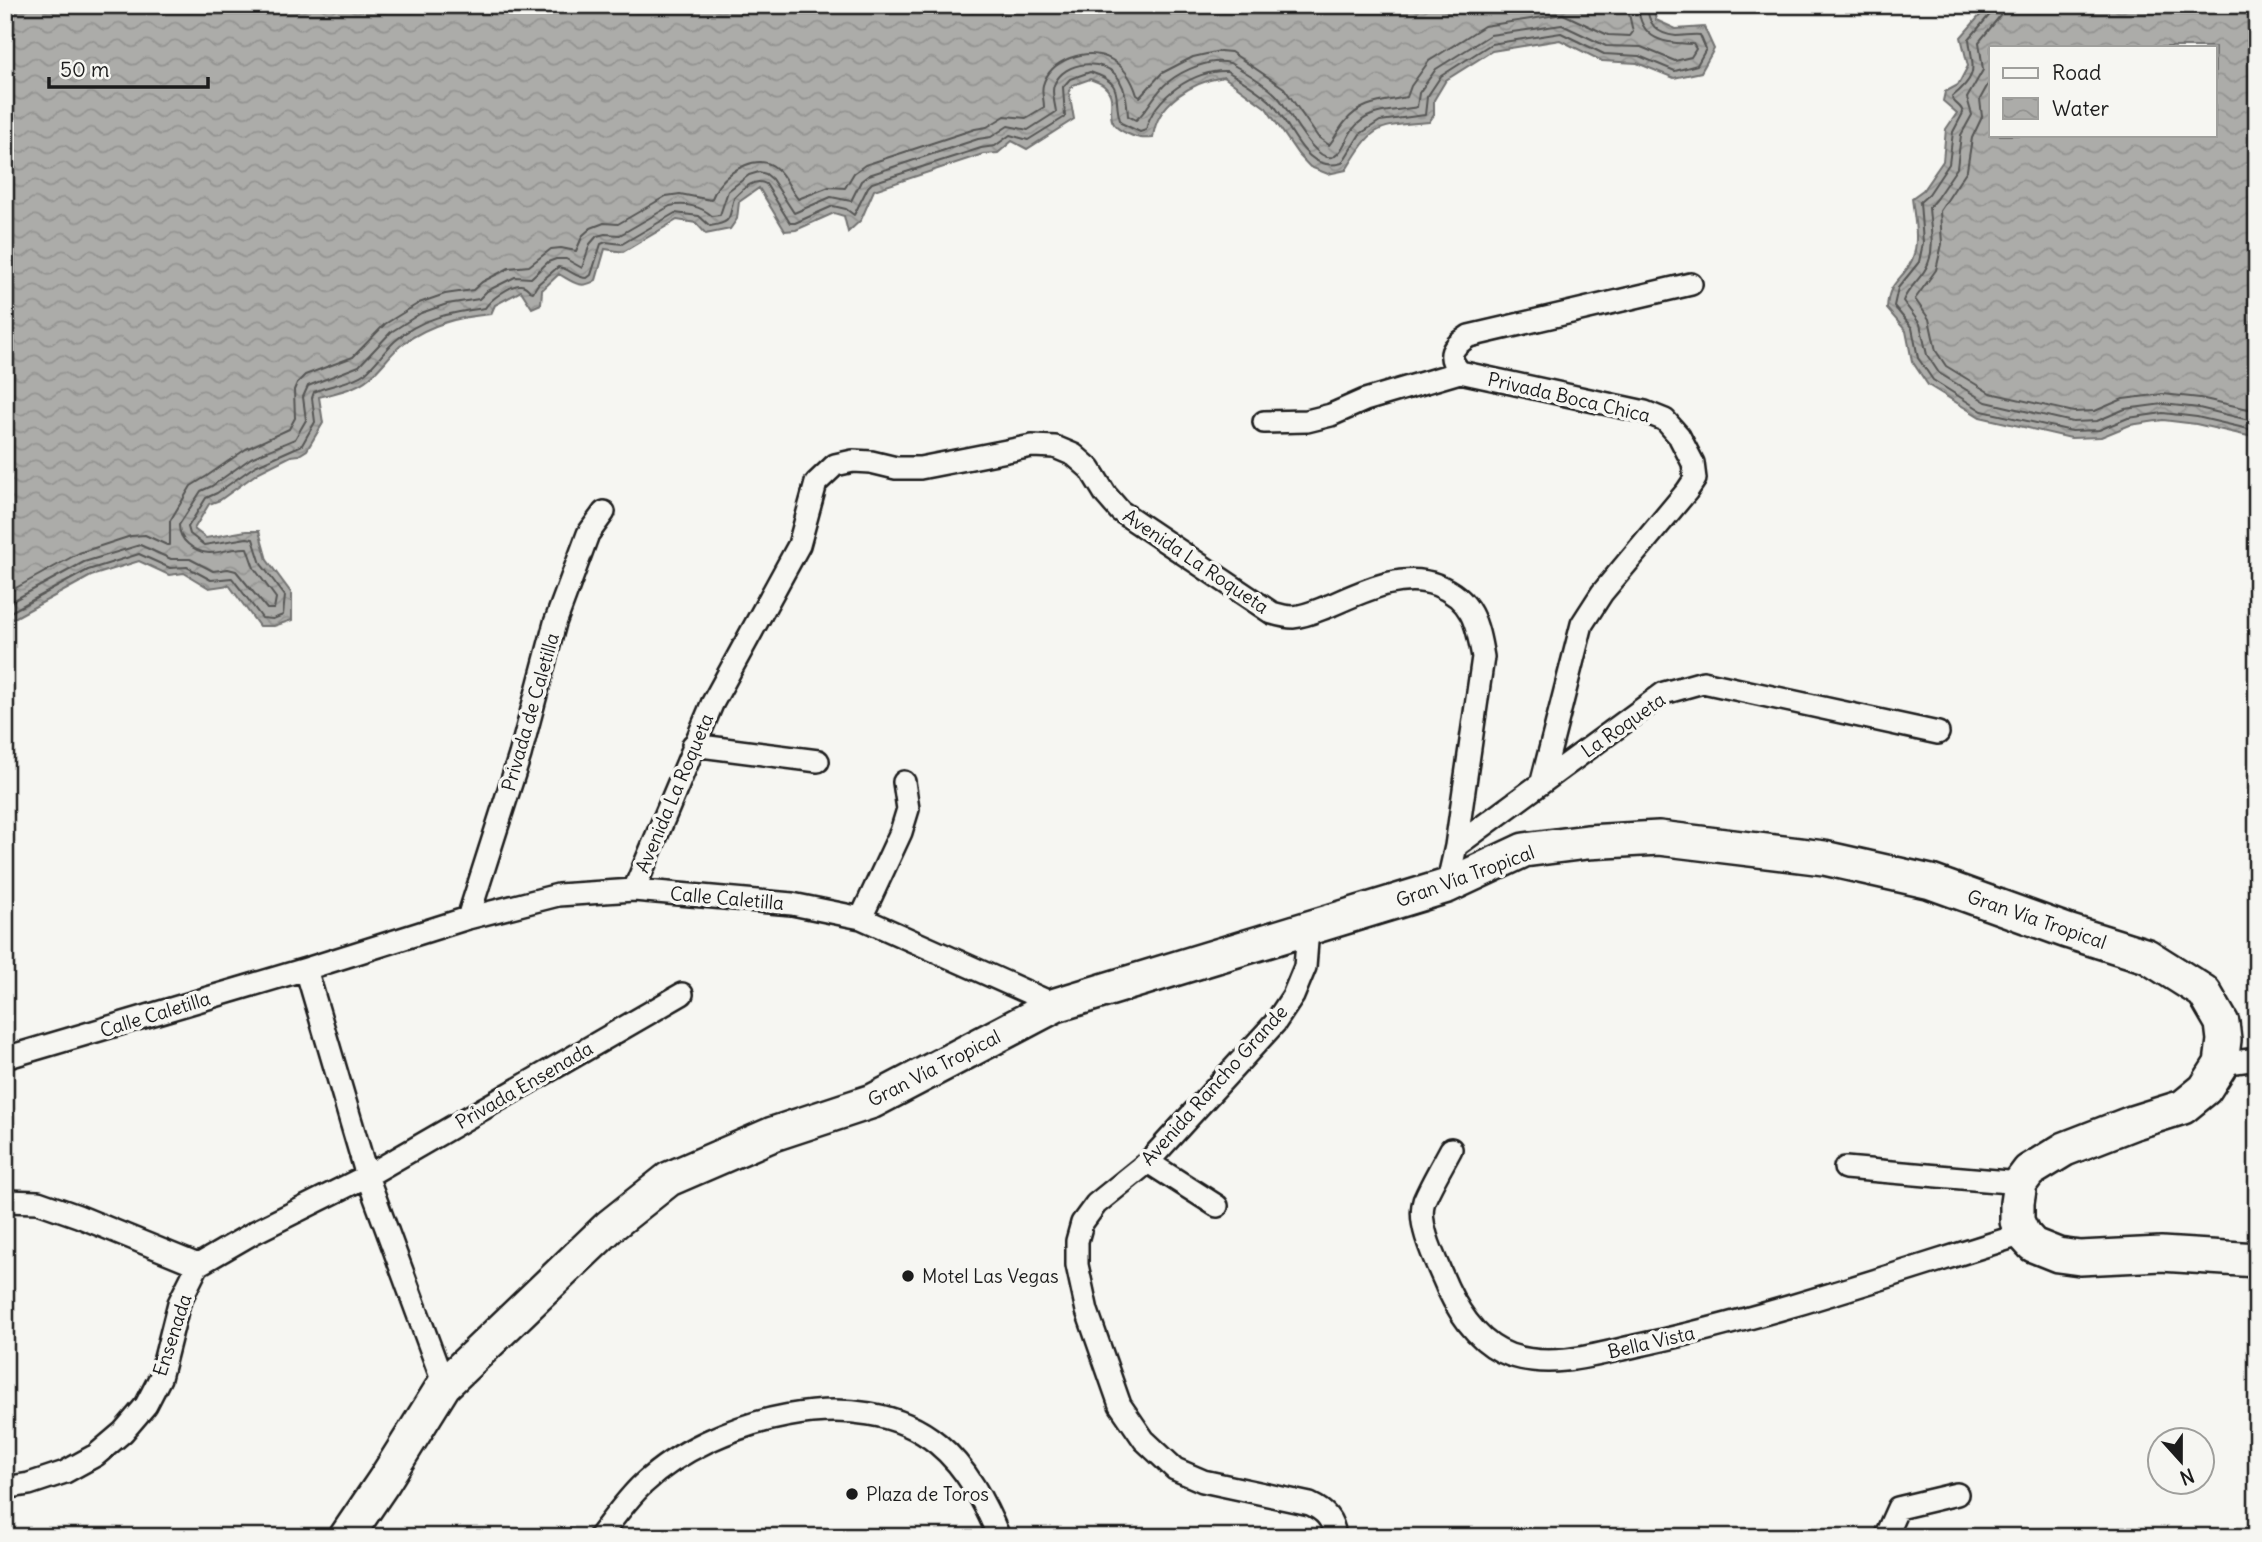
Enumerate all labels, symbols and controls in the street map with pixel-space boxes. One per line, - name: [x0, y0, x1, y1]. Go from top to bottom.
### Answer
- scale bar: [49, 46, 208, 90]
- legend: [1989, 46, 2216, 136]
- text: 50 m: [60, 56, 109, 83]
- text: Road: [2052, 59, 2101, 86]
- text: Water: [2052, 95, 2110, 122]
- street label: Privada Boca Chica: [1485, 367, 1653, 427]
- street label: Avenida La Roqueta: [1119, 503, 1274, 619]
- street label: Privada de Caletilla: [496, 630, 564, 794]
- street label: La Roqueta: [1576, 687, 1670, 763]
- street label: Avenida La Roqueta: [630, 710, 718, 876]
- street label: Gran Vía Tropical: [1392, 840, 1538, 912]
- street label: Calle Caletilla: [669, 881, 785, 915]
- street label: Gran Vía Tropical: [1964, 884, 2110, 954]
- street label: Calle Caletilla: [97, 986, 213, 1042]
- street label: Avenida Rancho Grande: [1136, 1000, 1292, 1170]
- street label: Gran Vía Tropical: [864, 1024, 1004, 1112]
- street label: Privada Ensenada: [451, 1036, 597, 1134]
- place label: Motel Las Vegas: [922, 1264, 1059, 1288]
- marker: Motel Las Vegas: [900, 1268, 916, 1284]
- street label: Ensenada: [147, 1291, 197, 1379]
- street label: Bella Vista: [1605, 1320, 1697, 1364]
- north arrow: [2146, 1426, 2216, 1496]
- text: N: [2177, 1463, 2198, 1490]
- place label: Plaza de Toros: [866, 1482, 989, 1506]
- marker: Plaza de Toros: [844, 1486, 860, 1502]

